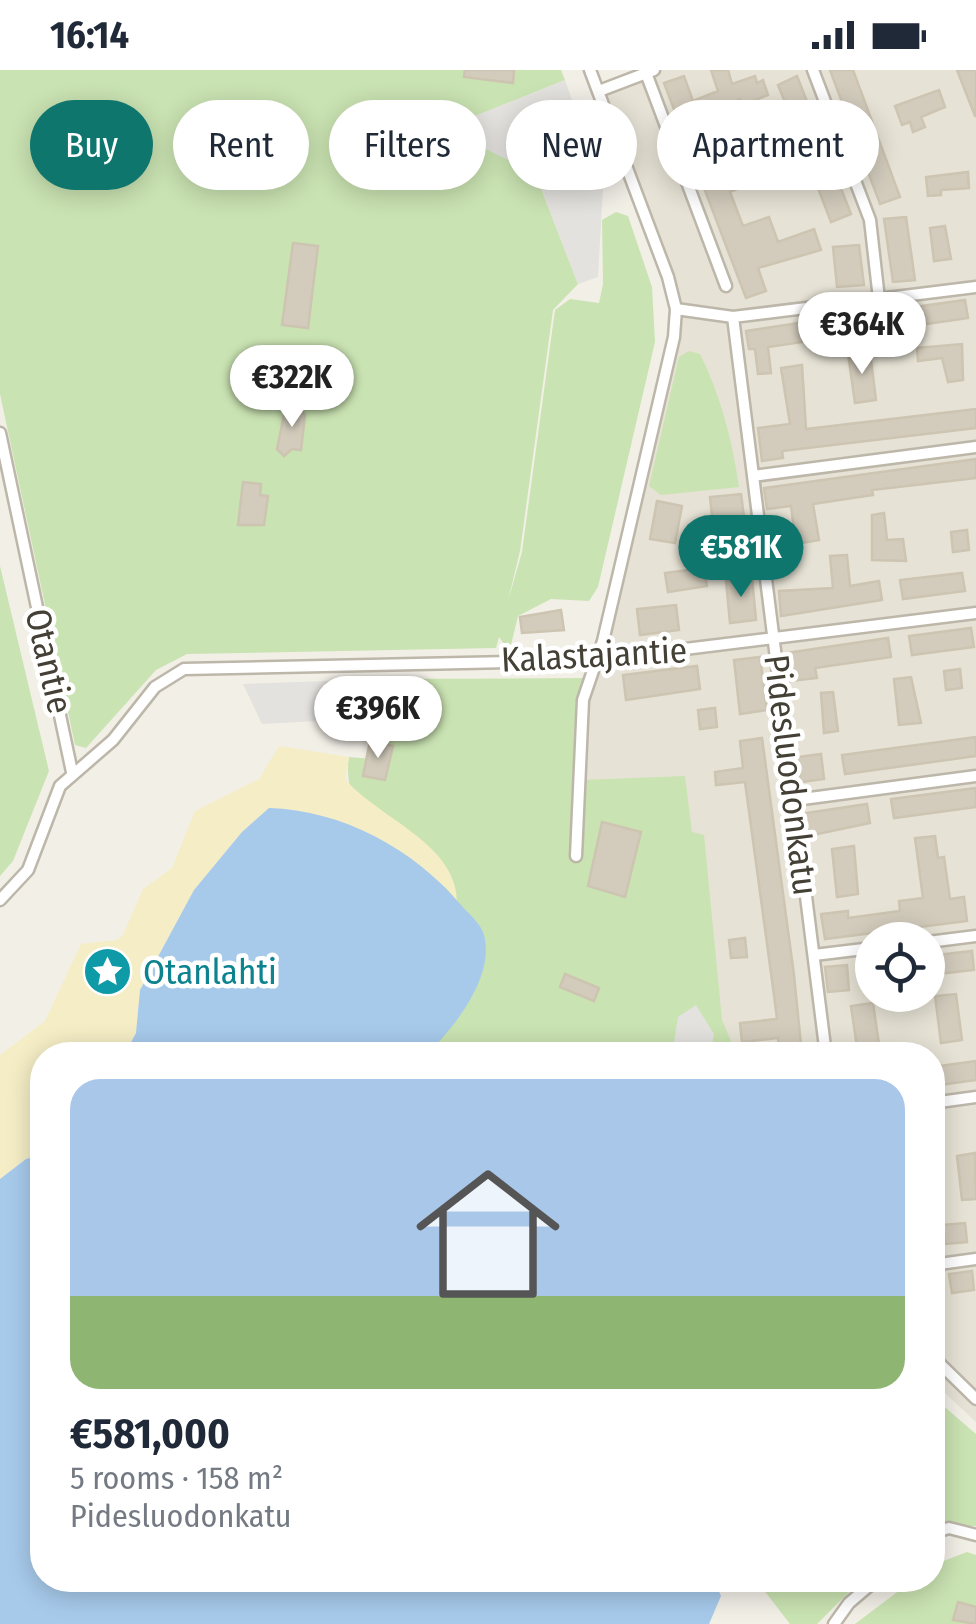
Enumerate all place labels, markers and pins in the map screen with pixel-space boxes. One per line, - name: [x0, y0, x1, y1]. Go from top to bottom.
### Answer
- pin: €364K: [792, 292, 932, 377]
- pin: €322K: [222, 345, 362, 430]
- pin: €581K: [671, 515, 811, 600]
- pin: €396K: [308, 676, 448, 761]
- place icon: Otanlahti: [82, 946, 134, 998]
- place label: Otanlahti: [143, 951, 277, 993]

